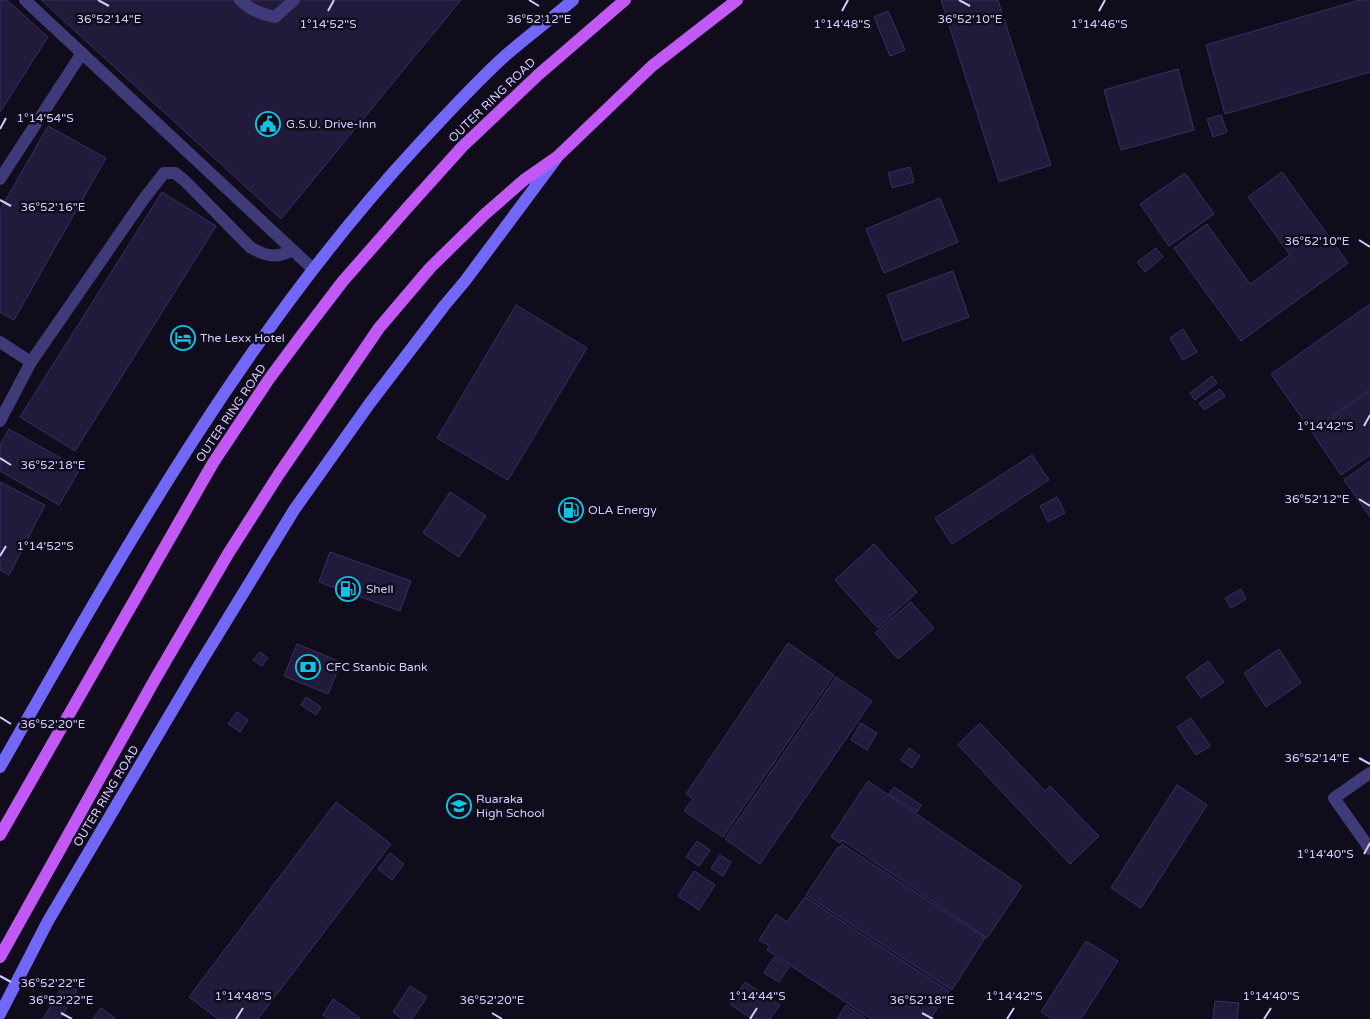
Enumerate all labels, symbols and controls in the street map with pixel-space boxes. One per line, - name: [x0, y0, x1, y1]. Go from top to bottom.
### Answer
- text: 36°52'14"E: [77, 12, 142, 26]
- text: 36°52'12"E: [507, 12, 572, 26]
- text: 36°52'10"E: [938, 12, 1003, 26]
- text: 1°14'52"S: [299, 17, 357, 31]
- text: 1°14'48"S: [813, 17, 871, 31]
- text: 1°14'46"S: [1070, 17, 1128, 31]
- street label: OUTER RING ROAD: [446, 55, 538, 145]
- text: 1°14'54"S: [16, 111, 74, 125]
- public building icon: G.S.U. Drive-Inn: [255, 111, 281, 137]
- place label: G.S.U. Drive-Inn: [286, 117, 376, 131]
- text: 36°52'16"E: [21, 200, 86, 214]
- text: 36°52'10"E: [1285, 234, 1350, 248]
- hotel icon: The Lexx Hotel: [170, 325, 196, 351]
- place label: The Lexx Hotel: [200, 331, 285, 345]
- street label: OUTER RING ROAD: [193, 361, 269, 465]
- text: 1°14'42"S: [1296, 419, 1354, 433]
- text: 36°52'18"E: [21, 458, 86, 472]
- text: 36°52'12"E: [1285, 492, 1350, 506]
- fuel station icon: OLA Energy: [558, 497, 584, 523]
- place label: OLA Energy: [588, 503, 657, 517]
- text: 1°14'52"S: [16, 539, 74, 553]
- fuel station icon: Shell: [335, 576, 361, 602]
- place label: Shell: [366, 582, 393, 596]
- bank icon: CFC Stanbic Bank: [295, 654, 321, 680]
- place label: CFC Stanbic Bank: [326, 660, 428, 674]
- text: 36°52'20"E: [21, 717, 86, 731]
- street label: OUTER RING ROAD: [70, 743, 142, 849]
- text: 36°52'14"E: [1285, 751, 1350, 765]
- place label: Ruaraka High School: [476, 792, 545, 820]
- school or university icon: Ruaraka High School: [446, 793, 472, 819]
- text: 1°14'40"S: [1296, 847, 1354, 861]
- text: 36°52'22"E: [21, 976, 86, 990]
- text: 1°14'48"S: [214, 989, 272, 1003]
- text: 1°14'44"S: [728, 989, 786, 1003]
- text: 1°14'42"S: [985, 989, 1043, 1003]
- text: 1°14'40"S: [1242, 989, 1300, 1003]
- text: 36°52'22"E: [29, 993, 94, 1007]
- text: 36°52'20"E: [460, 993, 525, 1007]
- text: 36°52'18"E: [890, 993, 955, 1007]

